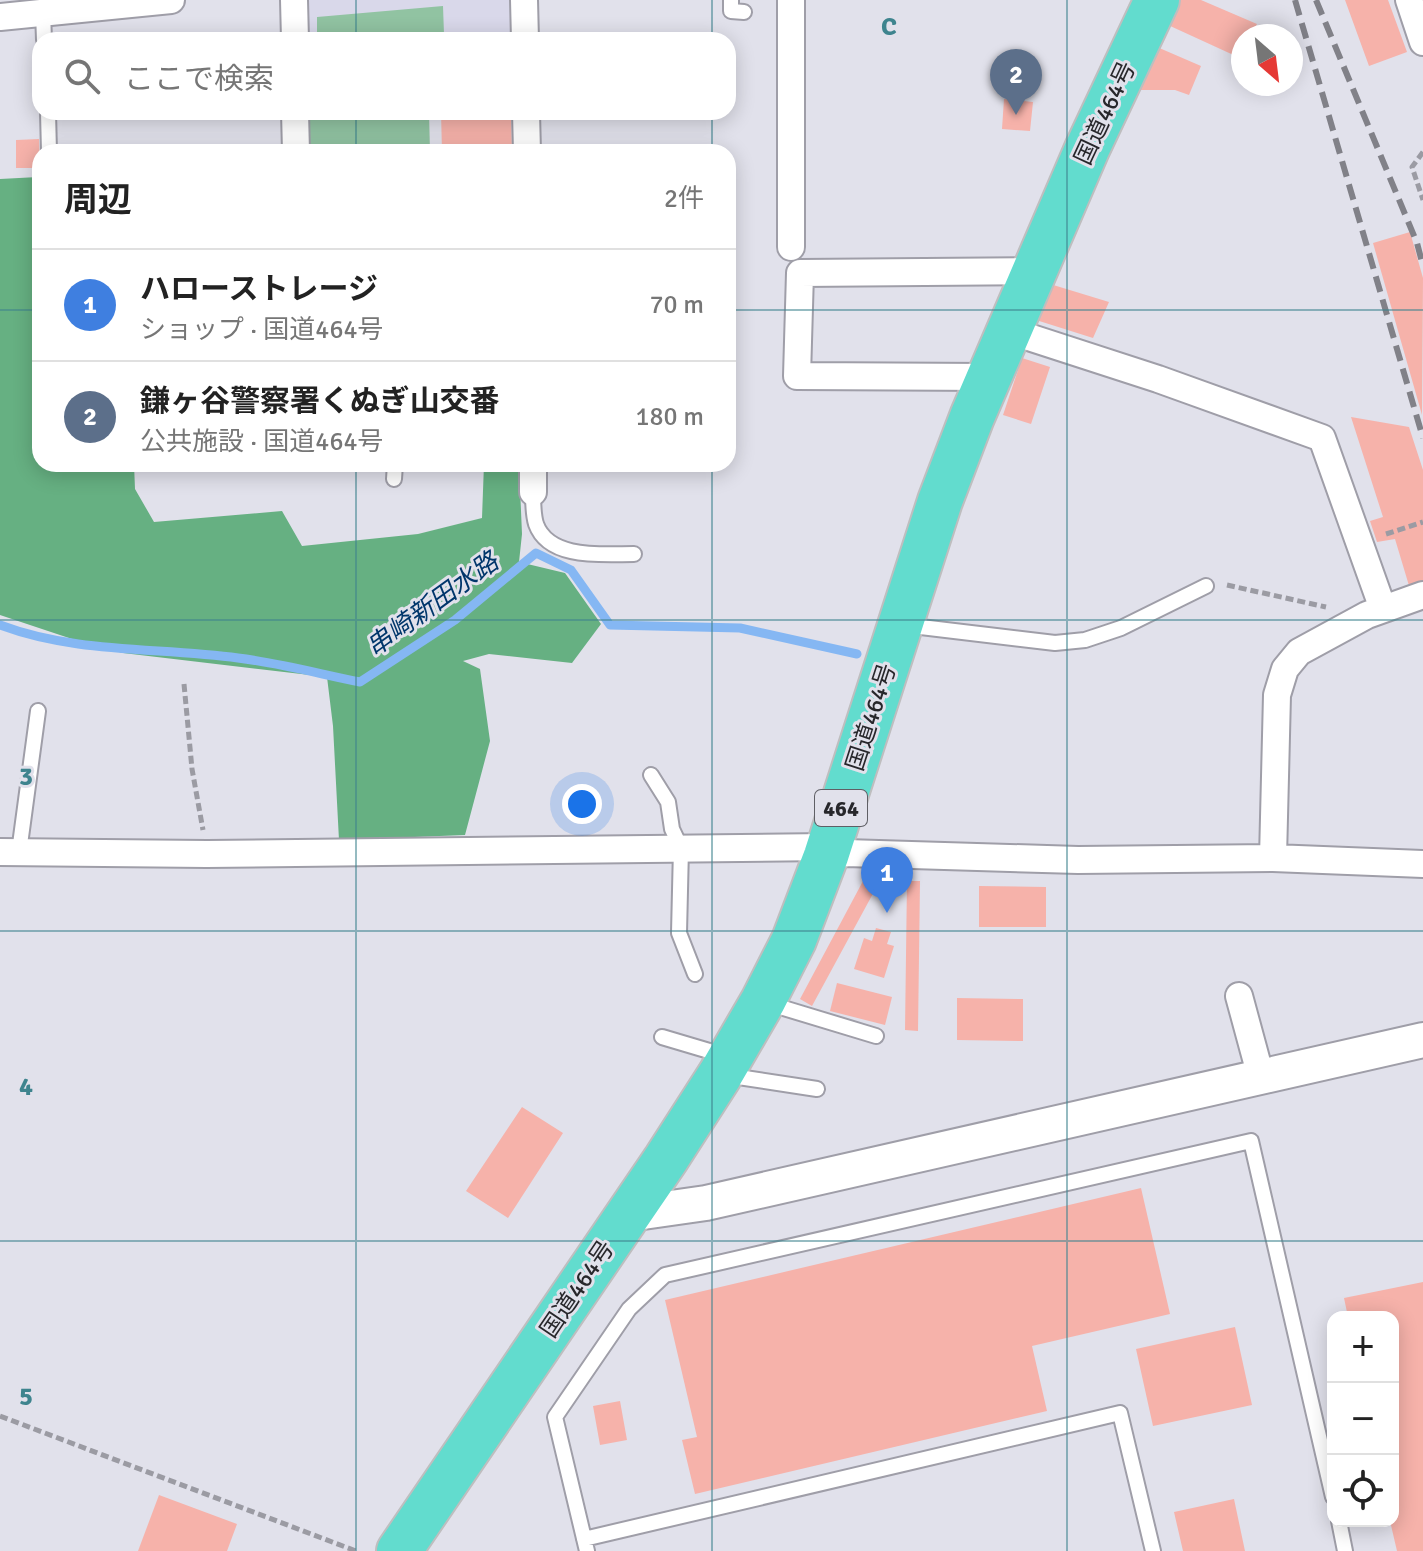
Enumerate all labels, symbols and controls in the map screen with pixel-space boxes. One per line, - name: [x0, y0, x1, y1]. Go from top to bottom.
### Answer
- text: C: [881, 11, 897, 43]
- north arrow: [1231, 24, 1303, 96]
- search box: [32, 32, 736, 120]
- pin: 2: [990, 49, 1042, 115]
- icon: search: [60, 54, 104, 98]
- street label: 国道464号: [1068, 56, 1142, 170]
- text: ここで検索: [124, 61, 274, 98]
- text: 周辺: [64, 179, 132, 221]
- text: 2件: [664, 183, 704, 215]
- text: ハローストレージ: [140, 271, 378, 308]
- text: 1: [83, 289, 97, 321]
- text: 70 m: [649, 289, 704, 321]
- text: ショップ · 国道464号: [140, 314, 383, 346]
- text: 鎌ヶ谷警察署くぬぎ山交番: [140, 383, 499, 420]
- text: 2: [83, 401, 97, 433]
- text: 180 m: [635, 401, 704, 433]
- text: 公共施設 · 国道464号: [140, 426, 383, 458]
- water label: 串崎新田水路: [360, 545, 507, 664]
- street label: 国道464号: [840, 660, 902, 774]
- text: 3: [19, 761, 33, 793]
- your location: [562, 784, 602, 824]
- road number: 464: [815, 790, 867, 826]
- pin: 1: [861, 847, 913, 913]
- text: 4: [19, 1071, 33, 1103]
- street label: 国道464号: [534, 1235, 620, 1343]
- map controls: [1327, 1311, 1399, 1527]
- button: +: [1327, 1311, 1399, 1383]
- text: 5: [19, 1381, 33, 1413]
- button: −: [1327, 1383, 1399, 1455]
- button: locate: [1327, 1455, 1399, 1527]

